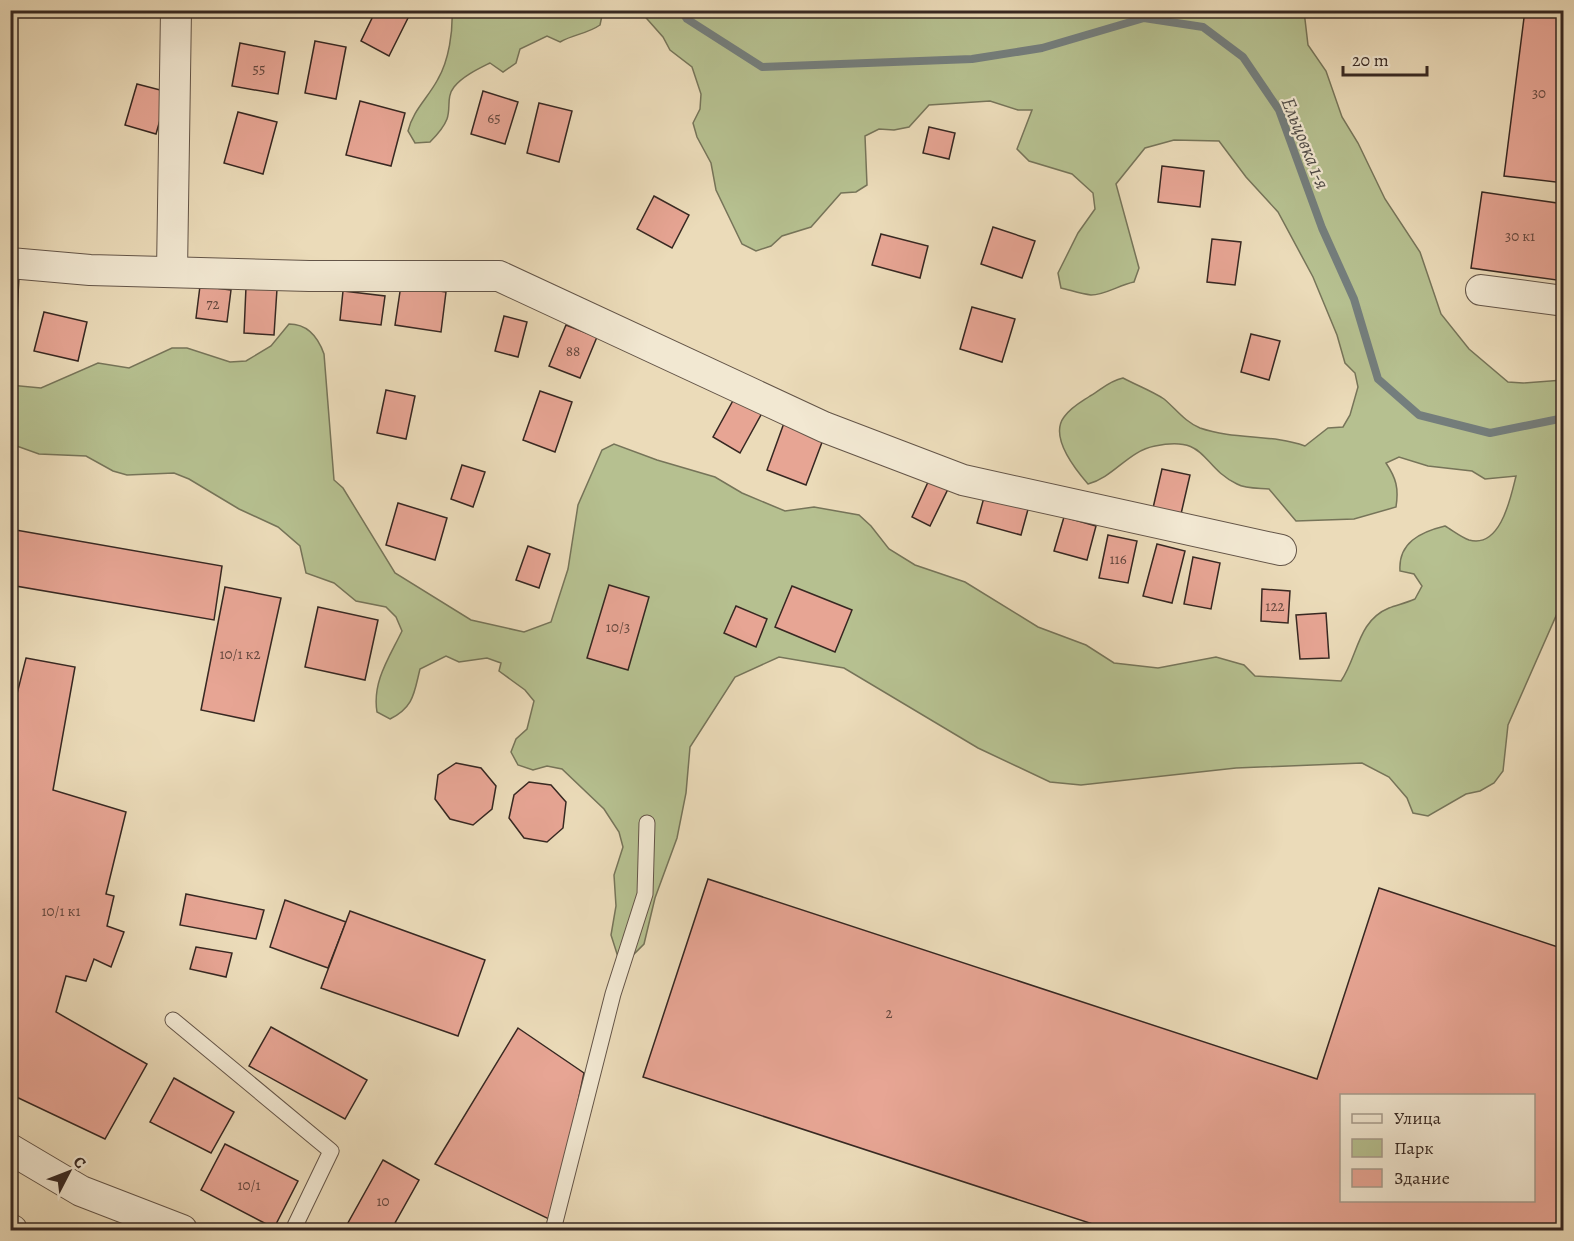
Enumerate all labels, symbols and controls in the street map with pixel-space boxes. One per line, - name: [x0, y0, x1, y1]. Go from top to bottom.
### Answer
- scale bar: [1343, 39, 1427, 77]
- text: 20 m: [1352, 48, 1389, 72]
- house number: 55: [253, 59, 265, 79]
- house number: 30: [1532, 83, 1546, 103]
- water label: Ельцовка 1-я: [1275, 93, 1336, 193]
- house number: 65: [487, 108, 501, 128]
- house number: 30 к1: [1505, 226, 1535, 246]
- house number: 72: [206, 294, 220, 314]
- house number: 88: [566, 341, 580, 361]
- house number: 116: [1109, 549, 1127, 569]
- house number: 122: [1265, 596, 1285, 616]
- house number: 10/3: [606, 617, 630, 637]
- house number: 10/1 к2: [219, 644, 261, 664]
- house number: 10/1 к1: [41, 901, 81, 921]
- house number: 2: [885, 1003, 893, 1023]
- legend: [1340, 1094, 1535, 1202]
- text: Улица: [1394, 1106, 1442, 1130]
- text: Парк: [1394, 1136, 1434, 1160]
- north arrow: [39, 1142, 99, 1202]
- text: С: [68, 1152, 91, 1174]
- text: Здание: [1394, 1166, 1450, 1190]
- house number: 10/1: [237, 1175, 261, 1195]
- house number: 10: [376, 1191, 390, 1211]

